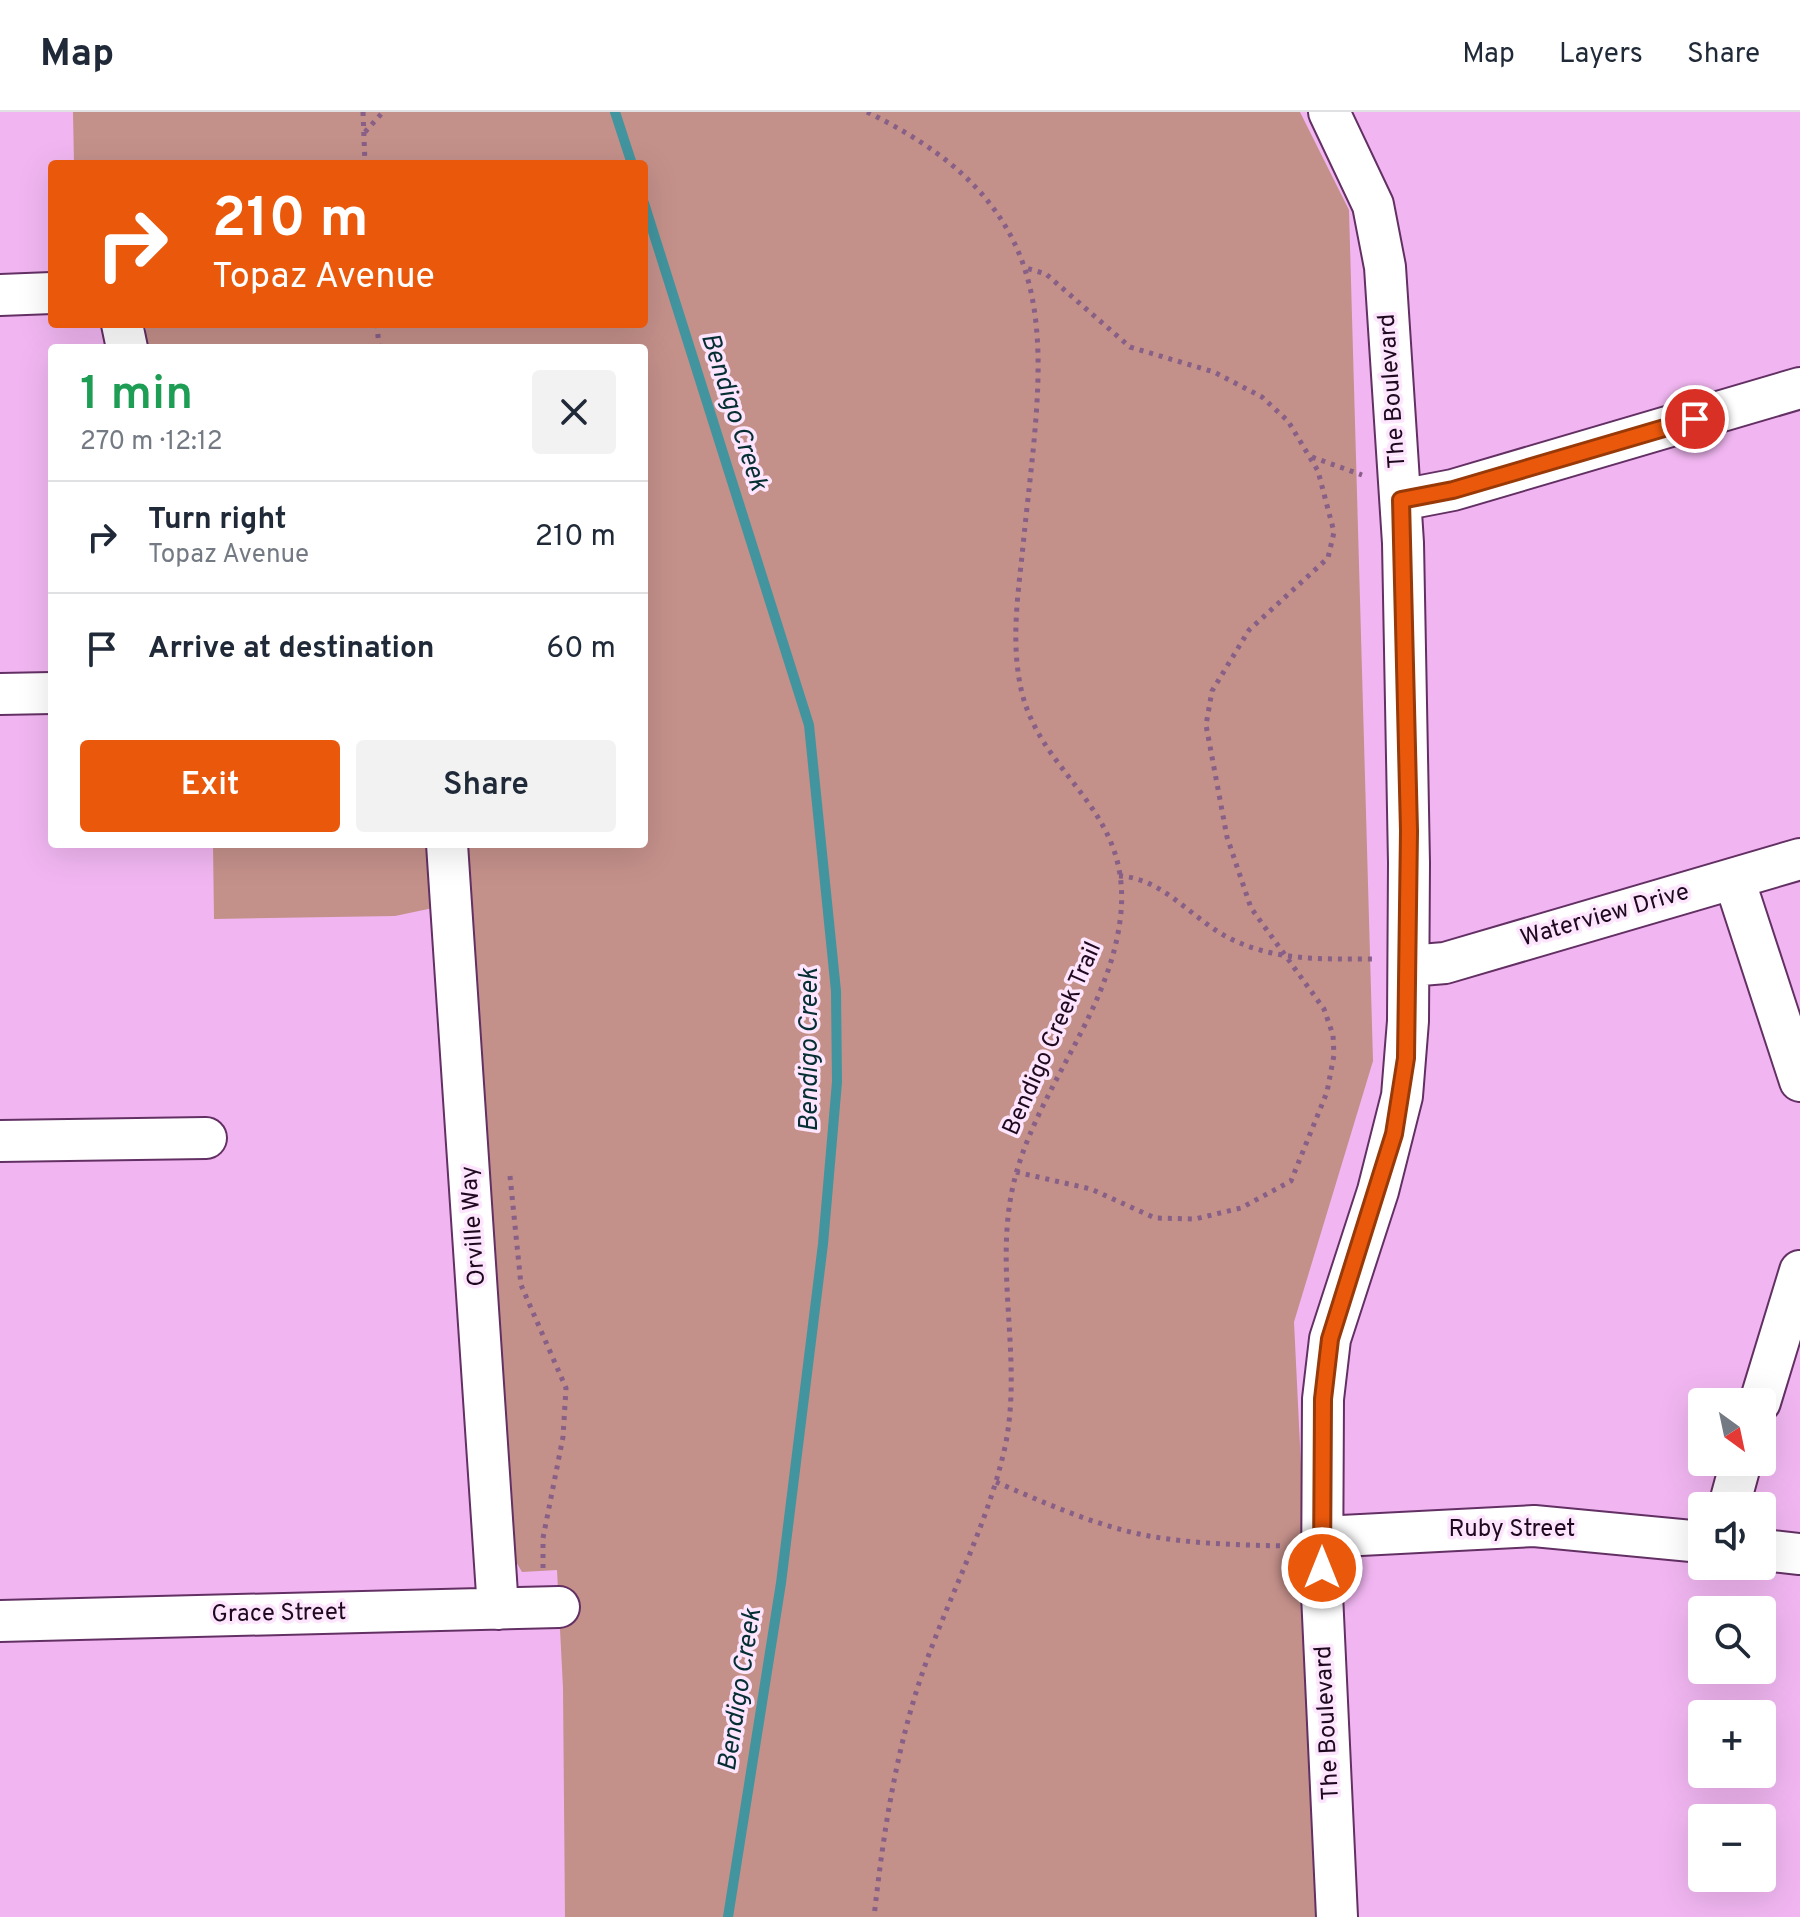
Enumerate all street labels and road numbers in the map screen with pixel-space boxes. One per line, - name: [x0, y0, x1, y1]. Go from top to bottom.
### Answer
- street label: The Boulevard: [1373, 313, 1413, 469]
- street label: Waterview Drive: [1517, 878, 1693, 954]
- street label: Bendigo Creek Trail: [997, 938, 1109, 1140]
- street label: Orville Way: [455, 1165, 493, 1287]
- street label: Ruby Street: [1449, 1515, 1575, 1545]
- street label: Grace Street: [211, 1598, 347, 1630]
- street label: The Boulevard: [1309, 1645, 1347, 1801]

